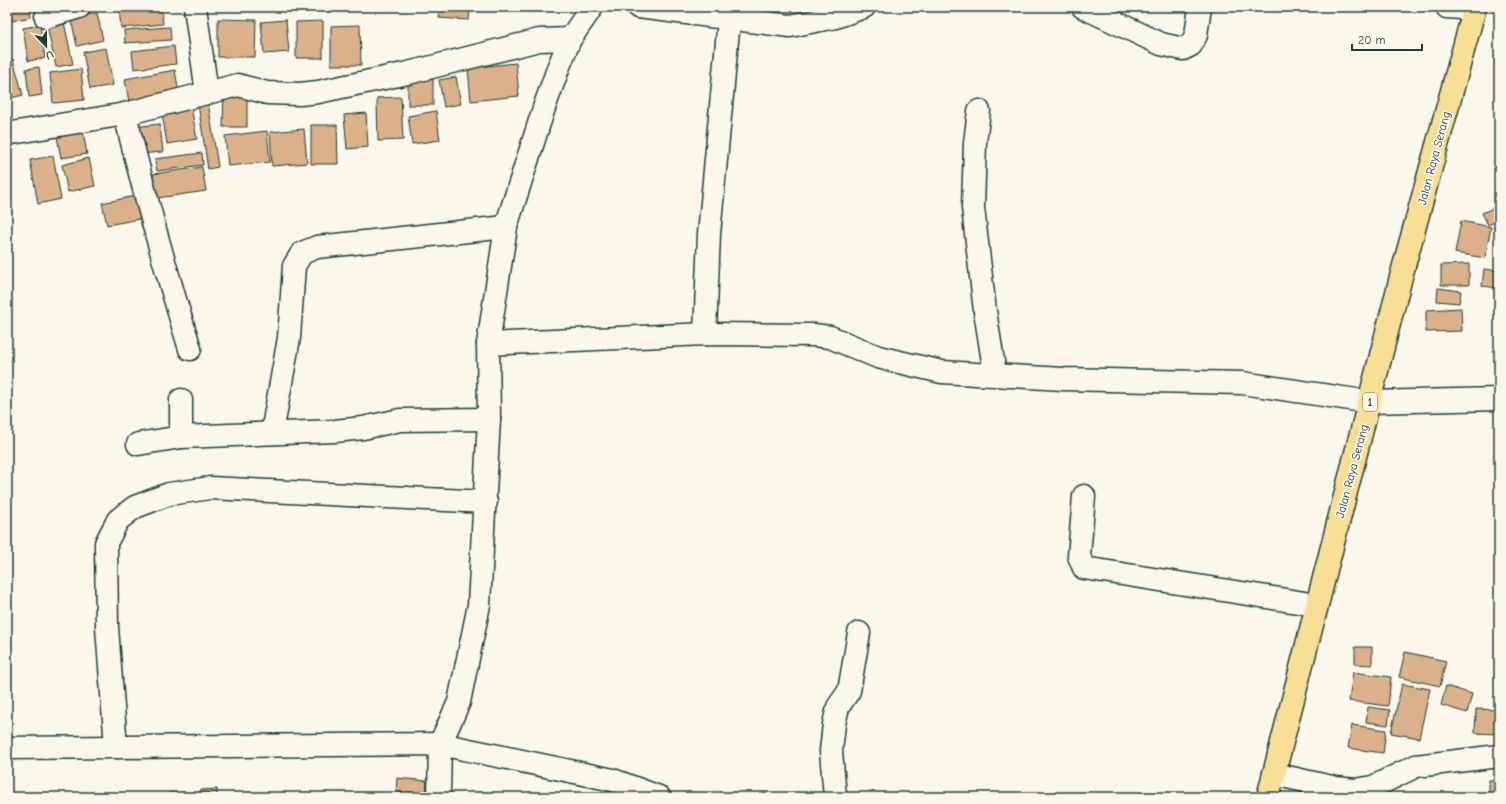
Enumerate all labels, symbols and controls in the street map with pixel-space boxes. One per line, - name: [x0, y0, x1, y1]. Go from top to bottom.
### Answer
- north arrow: [26, 26, 66, 66]
- scale bar: [1352, 26, 1422, 52]
- text: 20 m: [1358, 33, 1386, 47]
- text: U: [44, 47, 55, 62]
- street label: Jalan Raya Serang: [1415, 110, 1453, 206]
- road number: 1: [1363, 393, 1377, 411]
- street label: Jalan Raya Serang: [1333, 423, 1371, 519]

